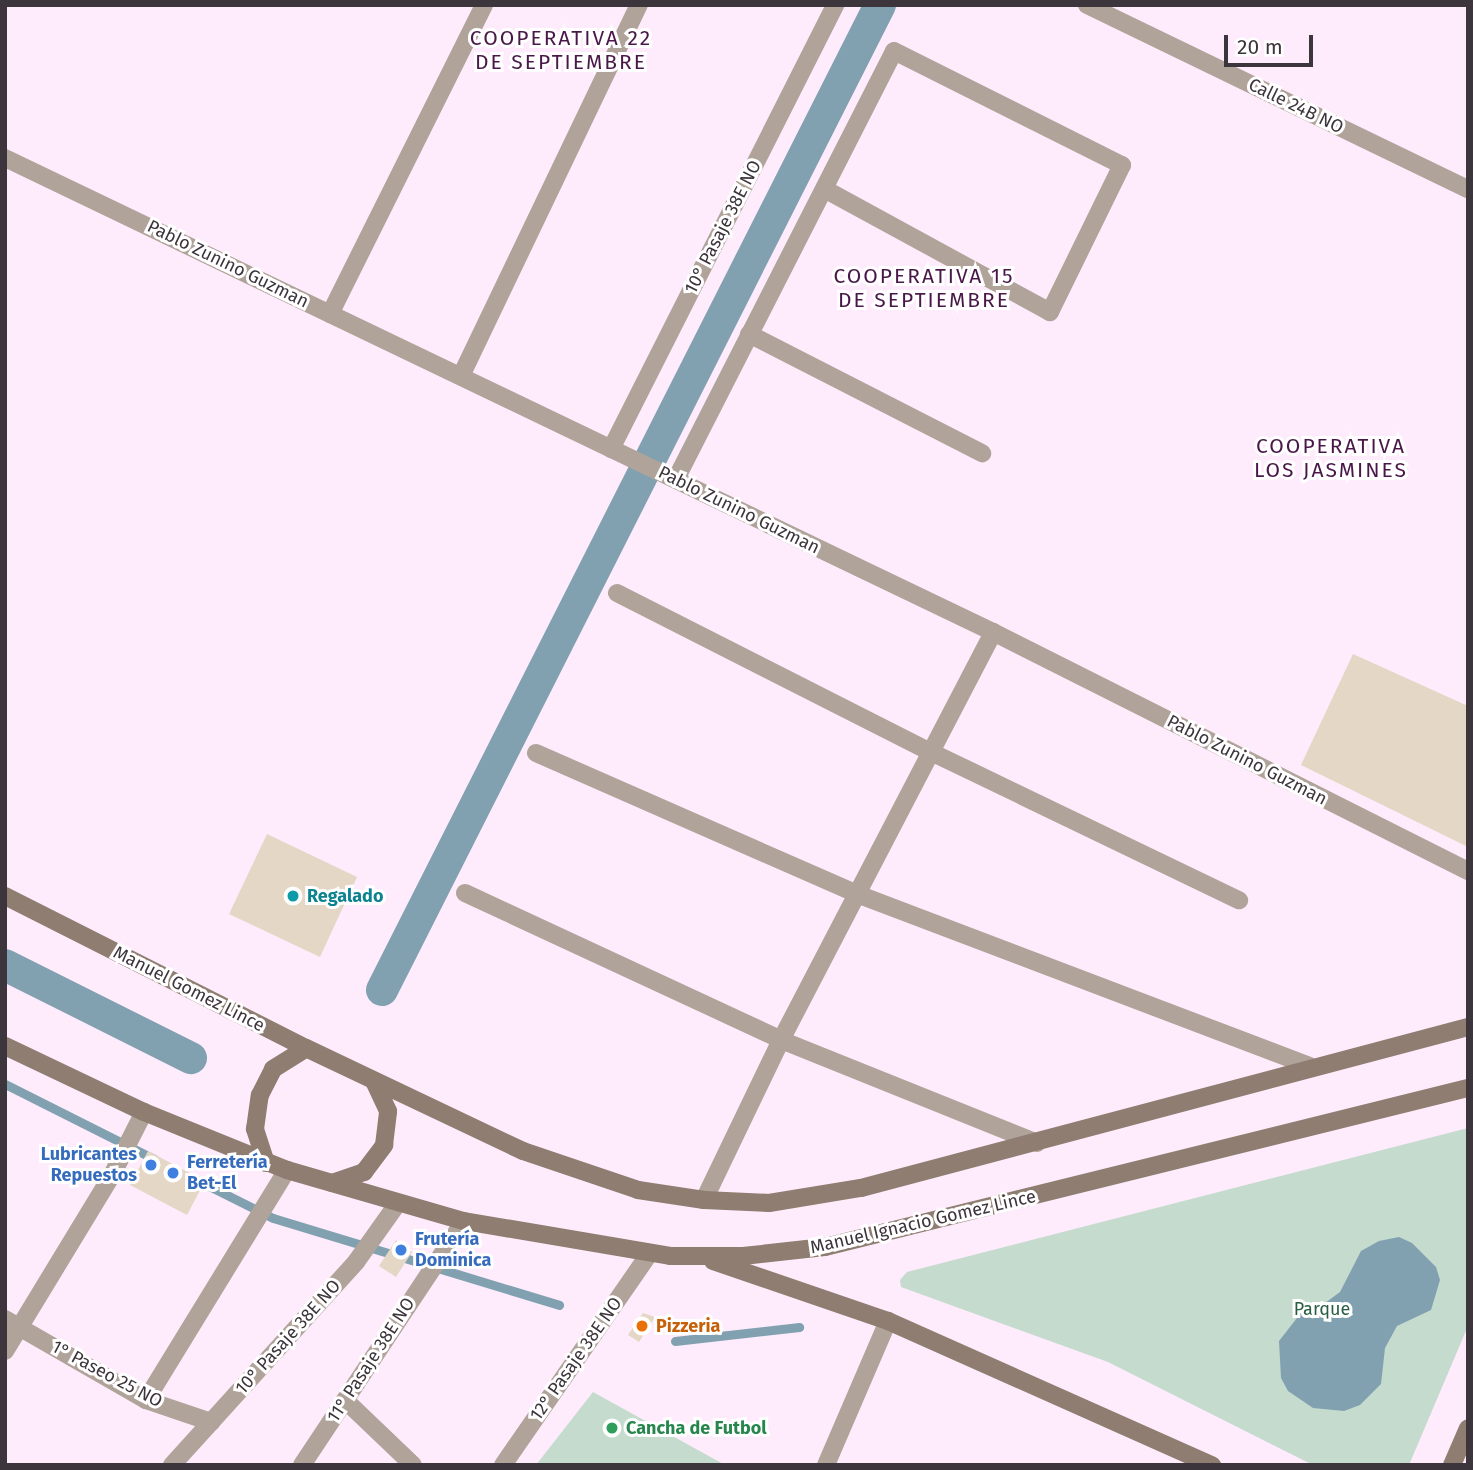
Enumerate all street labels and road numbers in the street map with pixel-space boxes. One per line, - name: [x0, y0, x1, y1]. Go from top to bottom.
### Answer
- street label: Calle 24B NO: [1245, 74, 1347, 138]
- street label: 10° Pasaje 38E NO: [680, 157, 766, 297]
- street label: Pablo Zunino Guzman: [144, 216, 312, 312]
- street label: Pablo Zunino Guzman: [655, 462, 823, 558]
- street label: Pablo Zunino Guzman: [1163, 710, 1331, 810]
- street label: Manuel Gomez Lince: [110, 941, 268, 1037]
- street label: Manuel Ignacio Gomez Lince: [808, 1186, 1038, 1258]
- street label: 10° Pasaje 38E NO: [231, 1275, 345, 1399]
- street label: 12° Pasaje 38E NO: [525, 1293, 627, 1425]
- street label: 11° Pasaje 38E NO: [323, 1294, 419, 1426]
- street label: 1° Paseo 25 NO: [48, 1336, 166, 1412]

